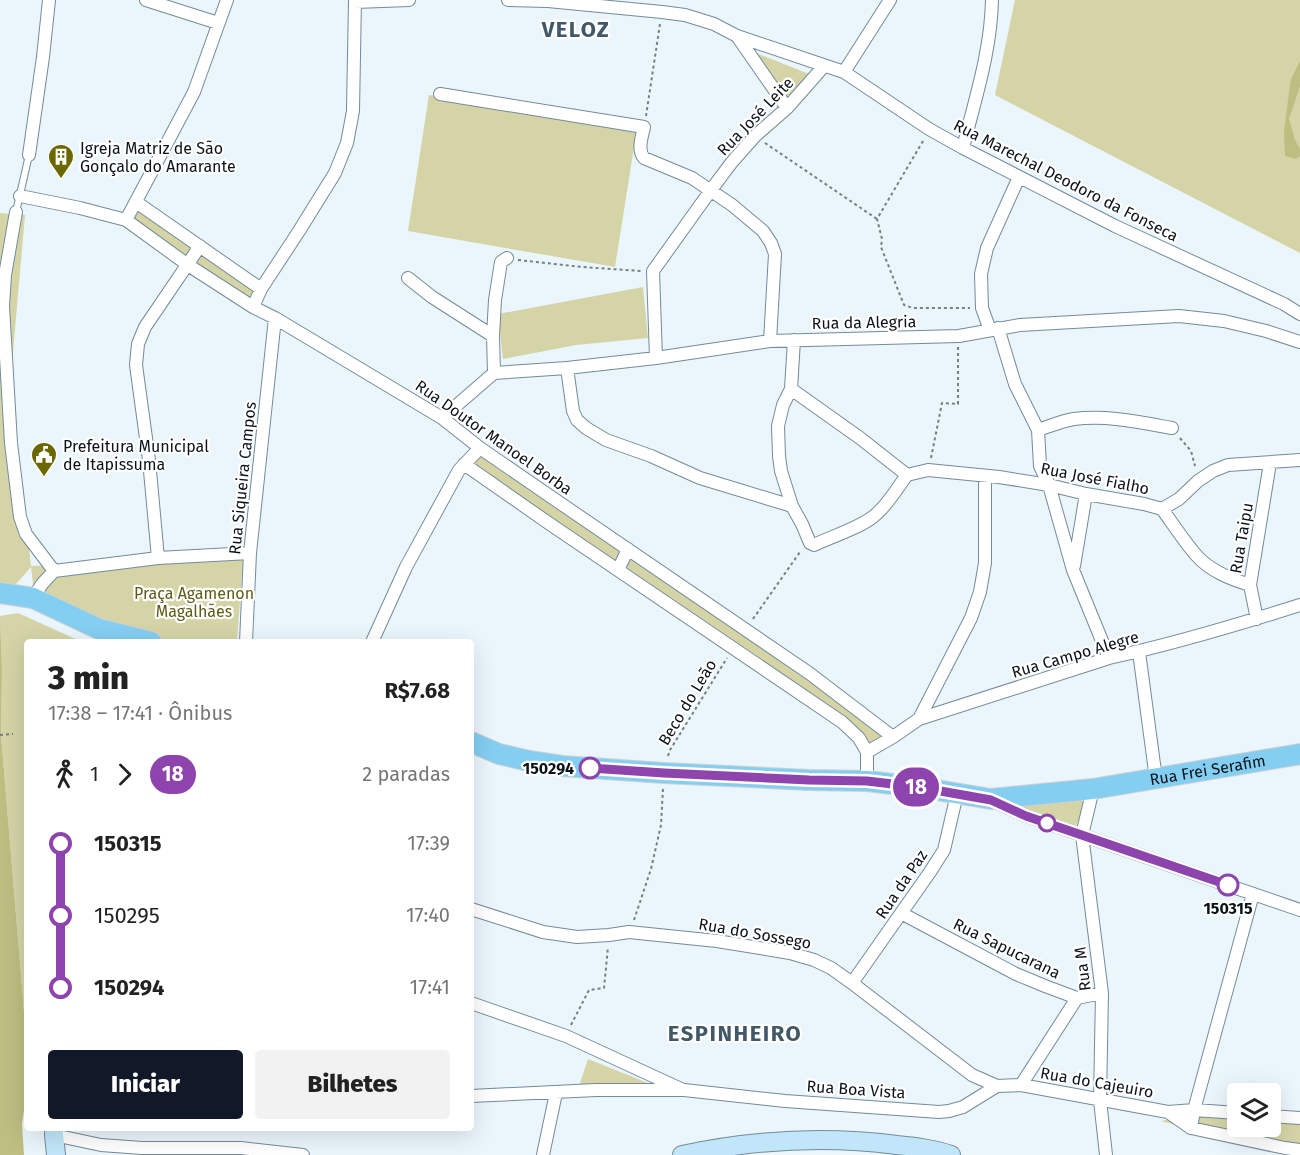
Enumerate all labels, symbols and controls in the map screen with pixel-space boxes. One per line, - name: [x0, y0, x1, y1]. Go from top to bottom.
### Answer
- district label: VELOZ: [541, 16, 610, 43]
- street label: Rua José Leite: [713, 73, 798, 160]
- street label: Rua Marechal Deodoro da Fonseca: [950, 115, 1181, 246]
- place label: Igreja Matriz de São Gonçalo do Amarante: [80, 139, 236, 177]
- building icon: Igreja Matriz de São Gonçalo do Amarante: [46, 142, 76, 180]
- street label: Rua da Alegria: [812, 312, 916, 333]
- street label: Rua Doutor Manoel Borba: [412, 376, 576, 499]
- street label: Rua Siqueira Campos: [225, 401, 260, 555]
- place label: Prefeitura Municipal de Itapissuma: [63, 437, 209, 474]
- public building icon: Prefeitura Municipal de Itapissuma: [29, 440, 59, 478]
- street label: Rua José Fialho: [1039, 459, 1151, 498]
- street label: Rua Taipu: [1226, 501, 1257, 575]
- park label: Praça Agamenon Magalhães: [134, 584, 254, 621]
- street label: Rua Campo Alegre: [1009, 627, 1141, 682]
- street label: Beco do Leão: [654, 656, 720, 749]
- text: 3 min: [48, 658, 129, 698]
- text: R$7.68: [384, 677, 450, 704]
- text: 17:38 – 17:41 · Ônibus: [48, 701, 232, 725]
- street label: Rua Frei Serafim: [1148, 751, 1267, 789]
- marker: 150294: [579, 757, 601, 779]
- icon: walk: [48, 758, 81, 791]
- icon: forward: [108, 758, 141, 791]
- place label: 150294: [523, 759, 574, 778]
- text: 18: [162, 761, 184, 787]
- text: 1: [90, 762, 99, 786]
- text: 2 paradas: [362, 762, 450, 786]
- line badge: 18: [889, 768, 943, 806]
- text: 18: [905, 774, 927, 800]
- unlabelled marker: [1038, 814, 1056, 832]
- text: 150315: [94, 830, 162, 857]
- text: 17:39: [407, 831, 450, 855]
- street label: Rua da Paz: [872, 846, 931, 922]
- marker: 150315: [1217, 874, 1239, 896]
- place label: 150315: [1203, 899, 1253, 918]
- text: 150295: [94, 902, 160, 929]
- text: 17:40: [406, 903, 450, 927]
- street label: Rua do Sossego: [697, 914, 813, 953]
- street label: Rua Sapucarana: [950, 914, 1063, 983]
- street label: Rua M: [1070, 946, 1095, 992]
- text: 150294: [94, 974, 164, 1001]
- text: 17:41: [410, 975, 450, 999]
- district label: ESPINHEIRO: [668, 1020, 802, 1047]
- button: Iniciar: [48, 1050, 243, 1119]
- button: Bilhetes: [255, 1050, 450, 1119]
- street label: Rua do Cajeuiro: [1039, 1063, 1155, 1102]
- street label: Rua Boa Vista: [806, 1077, 906, 1102]
- map controls: [1227, 1083, 1281, 1137]
- button: layers: [1227, 1083, 1281, 1137]

